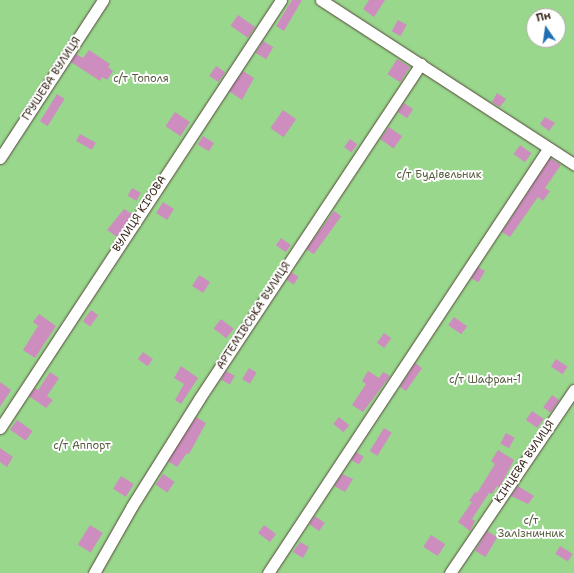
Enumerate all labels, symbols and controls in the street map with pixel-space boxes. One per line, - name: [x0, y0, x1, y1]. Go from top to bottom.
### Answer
- north arrow: [526, 8, 566, 48]
- text: Пн: [535, 8, 552, 26]
- street label: ГРУШЕВА ВУЛИЦЯ: [20, 35, 84, 123]
- park label: с/т Тополя: [113, 72, 169, 86]
- park label: с/т Будівельник: [397, 168, 481, 182]
- street label: ВУЛИЦЯ КІРОВА: [110, 173, 170, 255]
- street label: АРТЕМІВСЬКА ВУЛИЦЯ: [214, 260, 294, 372]
- park label: с/т Шафран-1: [449, 373, 521, 387]
- street label: КІНЦЕВА ВУЛИЦЯ: [492, 418, 558, 506]
- park label: с/т Аппорт: [53, 439, 111, 453]
- park label: с/т Залізничник: [498, 515, 564, 541]

